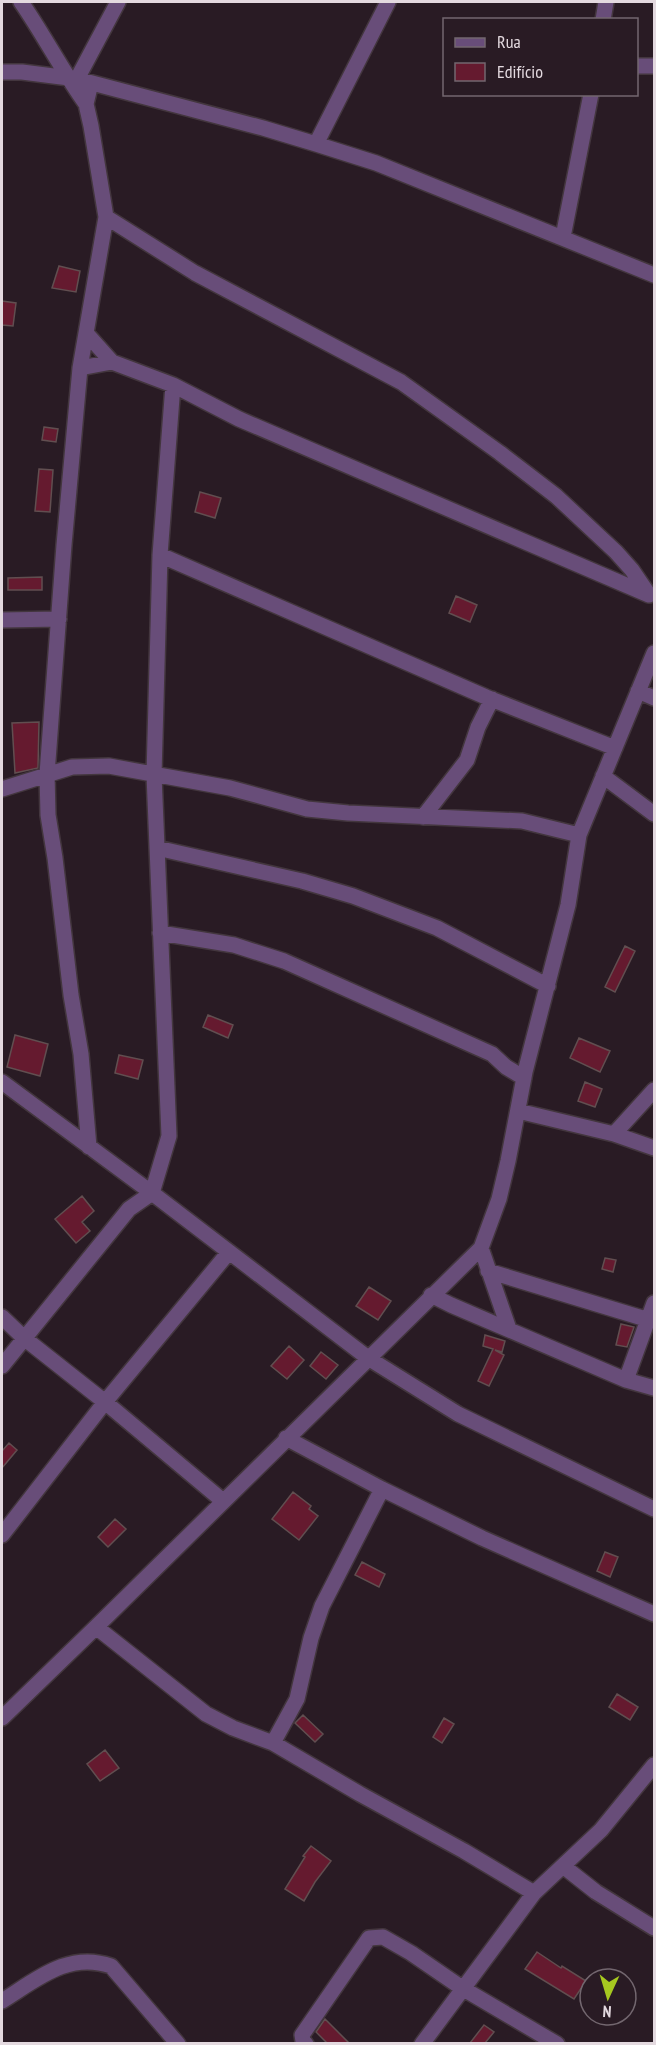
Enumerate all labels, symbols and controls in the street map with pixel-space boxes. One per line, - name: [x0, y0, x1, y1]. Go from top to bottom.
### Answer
- legend: [443, 18, 638, 96]
- text: Rua: [497, 30, 521, 53]
- text: Edifício: [497, 60, 543, 83]
- north arrow: [578, 1967, 638, 2027]
- text: N: [602, 2002, 612, 2022]

